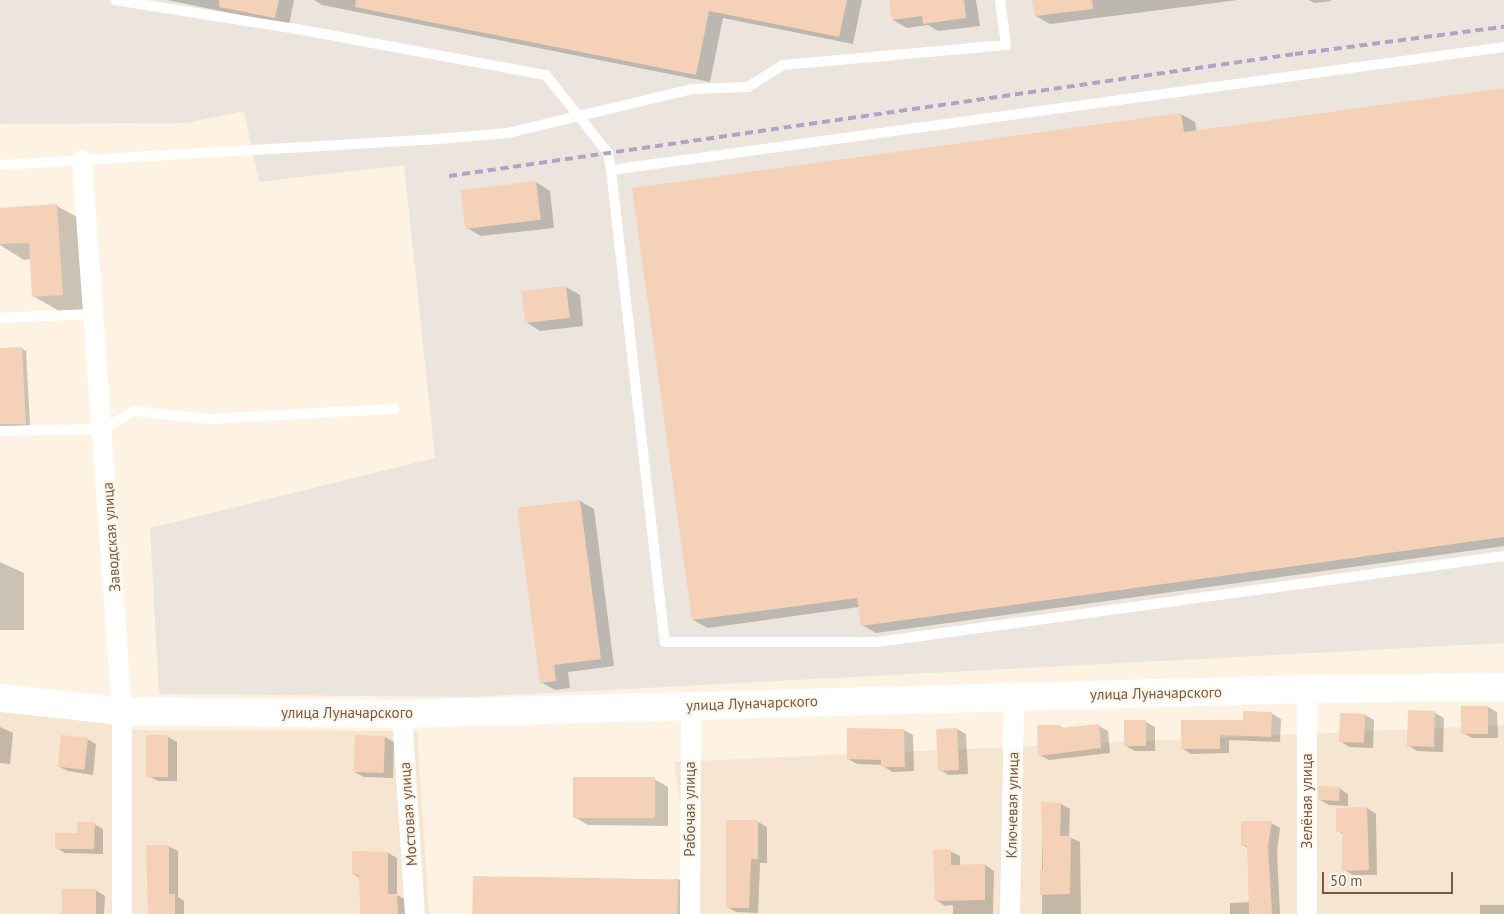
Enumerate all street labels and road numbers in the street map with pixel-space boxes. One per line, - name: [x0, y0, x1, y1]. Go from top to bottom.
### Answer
- street label: Заводская улица: [98, 482, 124, 592]
- street label: улица Луначарского: [1090, 683, 1222, 703]
- street label: улица Луначарского: [686, 692, 818, 714]
- street label: улица Луначарского: [281, 704, 413, 722]
- street label: Ключевая улица: [1002, 752, 1022, 858]
- street label: Зелёная улица: [1298, 753, 1316, 849]
- street label: Мостовая улица: [395, 761, 421, 867]
- street label: Рабочая улица: [681, 761, 699, 857]

